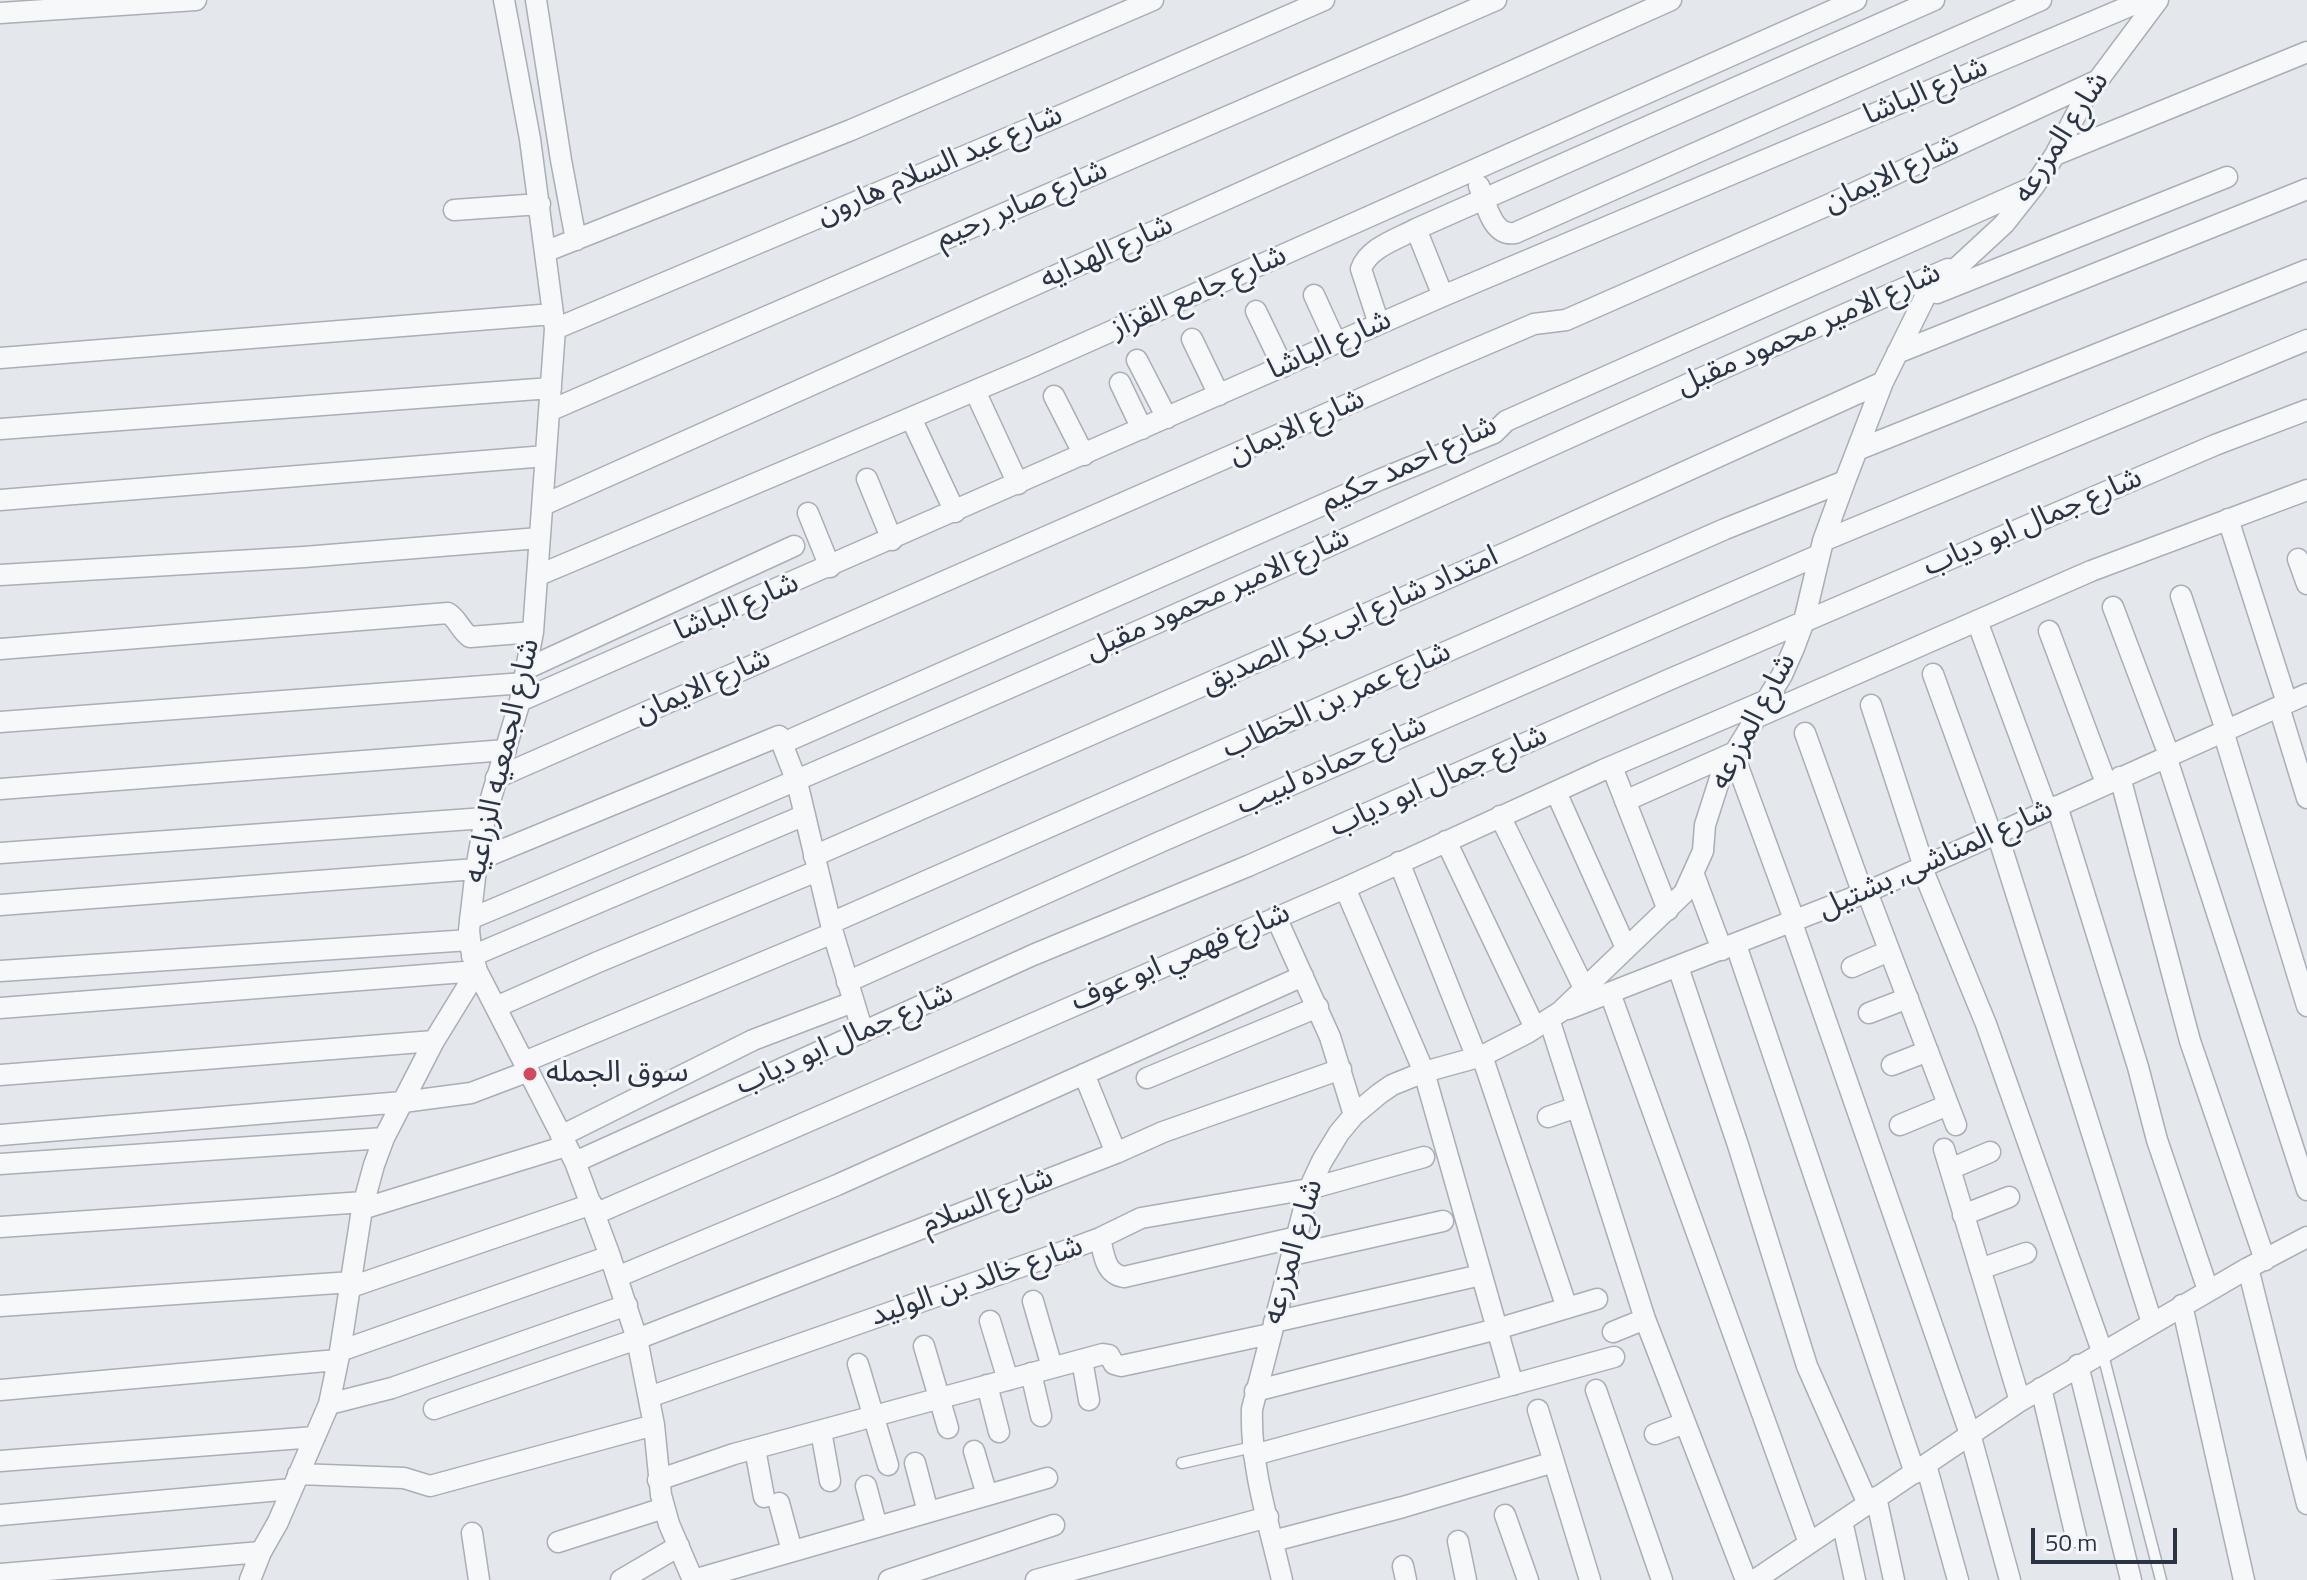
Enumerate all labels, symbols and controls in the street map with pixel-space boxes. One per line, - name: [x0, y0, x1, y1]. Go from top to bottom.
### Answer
- street label: شارع الباشا: [1859, 50, 1993, 134]
- street label: شارع المزرعه: [2006, 66, 2118, 210]
- street label: شارع عبد السلام هارون: [812, 98, 1068, 234]
- street label: شارع الايمان: [1819, 128, 1965, 222]
- street label: شارع صابر رحيم: [931, 153, 1113, 257]
- street label: شارع الهدايه: [1035, 208, 1179, 298]
- street label: شارع جامع القزاز: [1105, 238, 1293, 348]
- street label: شارع الامير محمود مقبل: [1671, 256, 1947, 404]
- street label: شارع الباشا: [1263, 303, 1397, 389]
- street label: شارع الايمان: [1223, 382, 1371, 474]
- street label: شارع احمد حكيم: [1315, 408, 1503, 522]
- street label: شارع جمال ابو دياب: [1918, 461, 2148, 585]
- street label: شارع الامير محمود مقبل: [1080, 521, 1356, 669]
- street label: امتداد شارع ابى بكر الصديق: [1196, 539, 1504, 703]
- street label: شارع الباشا: [670, 566, 804, 650]
- street label: شارع عمر بن الخطاب: [1217, 634, 1457, 768]
- street label: شارع الجمعيه الزراعيه: [457, 635, 549, 887]
- street label: شارع الايمان: [629, 641, 777, 733]
- street label: شارع المزرعه: [1703, 648, 1805, 796]
- street label: شارع حماده لبيب: [1232, 708, 1432, 824]
- street label: شارع جمال ابو دياب: [1325, 718, 1553, 846]
- street label: شارع المناشى, بشتيل: [1813, 792, 2059, 928]
- street label: شارع فهمي ابو عوف: [1066, 896, 1296, 1020]
- street label: شارع جمال ابو دياب: [731, 976, 959, 1104]
- place label: سوق الجمله: [546, 1056, 688, 1092]
- marker: سوق الجمله: [521, 1065, 539, 1083]
- street label: شارع السلام: [917, 1160, 1059, 1244]
- street label: شارع المزرعه: [1256, 1175, 1332, 1329]
- street label: شارع خالد بن الوليد: [866, 1229, 1088, 1335]
- scale bar: [2035, 1512, 2181, 1562]
- text: 50 m: [2045, 1524, 2097, 1560]

